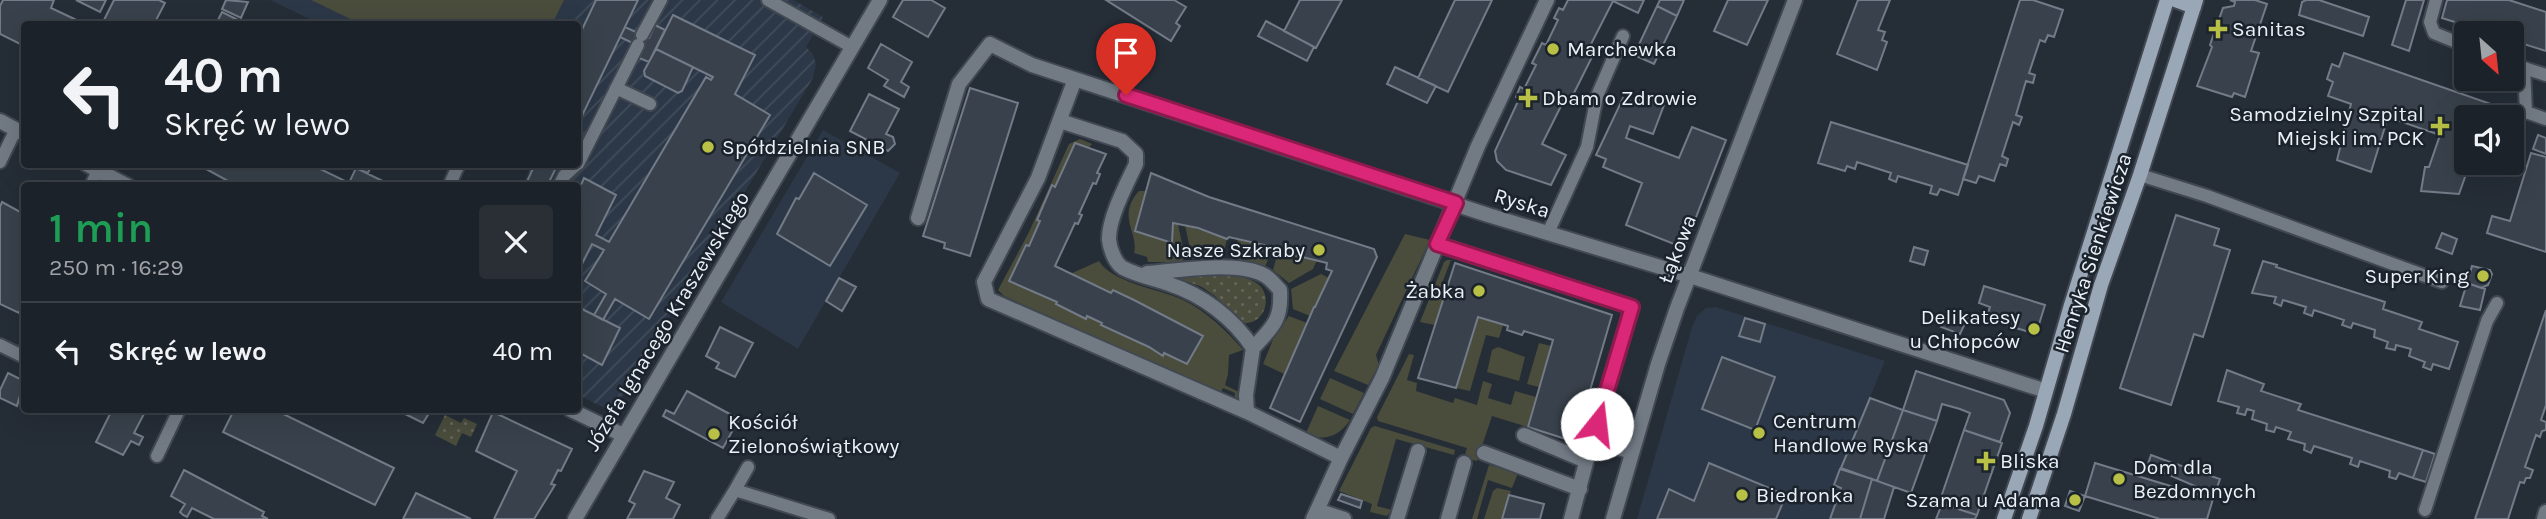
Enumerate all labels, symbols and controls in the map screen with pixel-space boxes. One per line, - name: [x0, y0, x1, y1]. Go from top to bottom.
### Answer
- place label: Sanitas: [2232, 17, 2306, 41]
- marker: Sanitas: [2210, 21, 2226, 37]
- north arrow: [2454, 21, 2524, 91]
- map controls: [2454, 21, 2524, 175]
- pin: [1096, 23, 1156, 95]
- icon: arrive: [1107, 34, 1145, 72]
- place label: Marchewka: [1567, 37, 1677, 61]
- marker: Marchewka: [1545, 41, 1561, 57]
- text: 40 m: [164, 47, 283, 104]
- icon: left: [49, 49, 140, 140]
- place label: Dbam o Zdrowie: [1542, 86, 1697, 110]
- marker: Dbam o Zdrowie: [1520, 90, 1536, 106]
- place label: Samodzielny Szpital Miejski im. PCK: [2229, 102, 2424, 150]
- button: sound: [2454, 105, 2524, 175]
- text: Skręć w lewo: [164, 106, 350, 143]
- marker: Samodzielny Szpital Miejski im. PCK: [2430, 116, 2450, 136]
- place label: Spółdzielnia SNB: [722, 135, 885, 159]
- marker: Spółdzielnia SNB: [700, 139, 716, 155]
- street label: Henryka Sienkiewicza: [2049, 150, 2137, 356]
- street label: Ryska: [1491, 183, 1553, 223]
- street label: Józefa Ignacego Kraszewskiego: [580, 187, 754, 455]
- text: 1 min: [49, 203, 153, 253]
- button: close: [479, 205, 553, 279]
- street label: Łąkowa: [1653, 211, 1701, 287]
- place label: Nasze Szkraby: [1166, 238, 1305, 262]
- marker: Nasze Szkraby: [1311, 242, 1327, 258]
- text: 250 m · 16:29: [49, 254, 184, 281]
- place label: Super King: [2364, 264, 2469, 288]
- marker: Super King: [2475, 268, 2491, 284]
- place label: Żabka: [1405, 279, 1465, 303]
- marker: Żabka: [1471, 283, 1487, 299]
- place label: Delikatesy u Chłopców: [1910, 305, 2020, 353]
- marker: Delikatesy u Chłopców: [2026, 321, 2042, 337]
- icon: left: [49, 332, 87, 370]
- text: Skręć w lewo: [108, 336, 267, 367]
- text: 40 m: [493, 336, 553, 367]
- position arrow: [1560, 387, 1634, 461]
- place label: Centrum Handlowe Ryska: [1773, 409, 1929, 457]
- place label: Kościół Zielonoświątkowy: [728, 410, 899, 458]
- marker: Centrum Handlowe Ryska: [1751, 425, 1767, 441]
- marker: Kościół Zielonoświątkowy: [706, 426, 722, 442]
- place label: Bliska: [2000, 449, 2060, 473]
- marker: Bliska: [1978, 453, 1994, 469]
- place label: Dom dla Bezdomnych: [2133, 455, 2256, 503]
- marker: Dom dla Bezdomnych: [2111, 471, 2127, 487]
- place label: Biedronka: [1756, 483, 1854, 507]
- marker: Biedronka: [1734, 487, 1750, 503]
- place label: Szama u Adama: [1906, 488, 2061, 512]
- marker: Szama u Adama: [2067, 492, 2083, 508]

